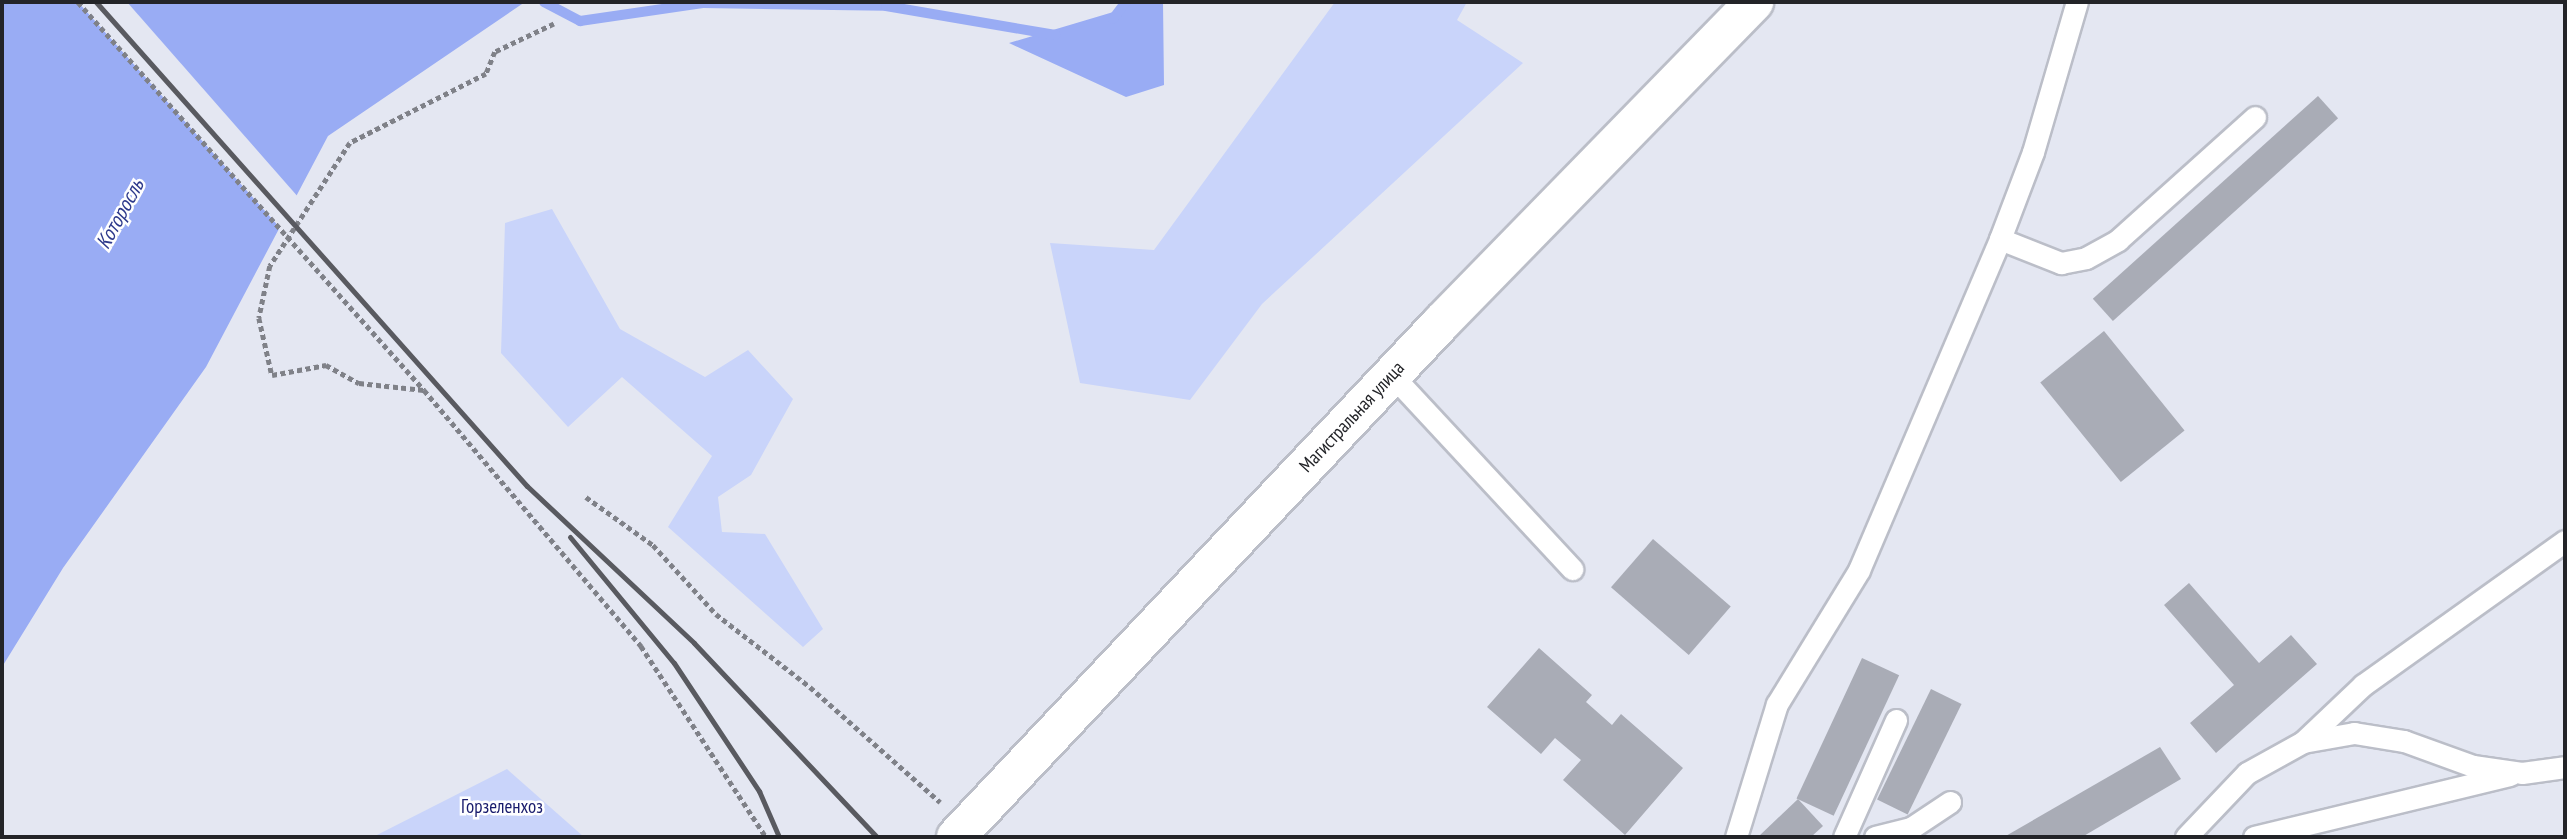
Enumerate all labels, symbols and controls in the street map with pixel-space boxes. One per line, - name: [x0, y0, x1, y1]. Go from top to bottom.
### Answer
- water label: Которосль: [91, 175, 149, 253]
- street label: Магистральная улица: [1295, 357, 1409, 477]
- park label: Горзеленхоз: [461, 796, 543, 818]

